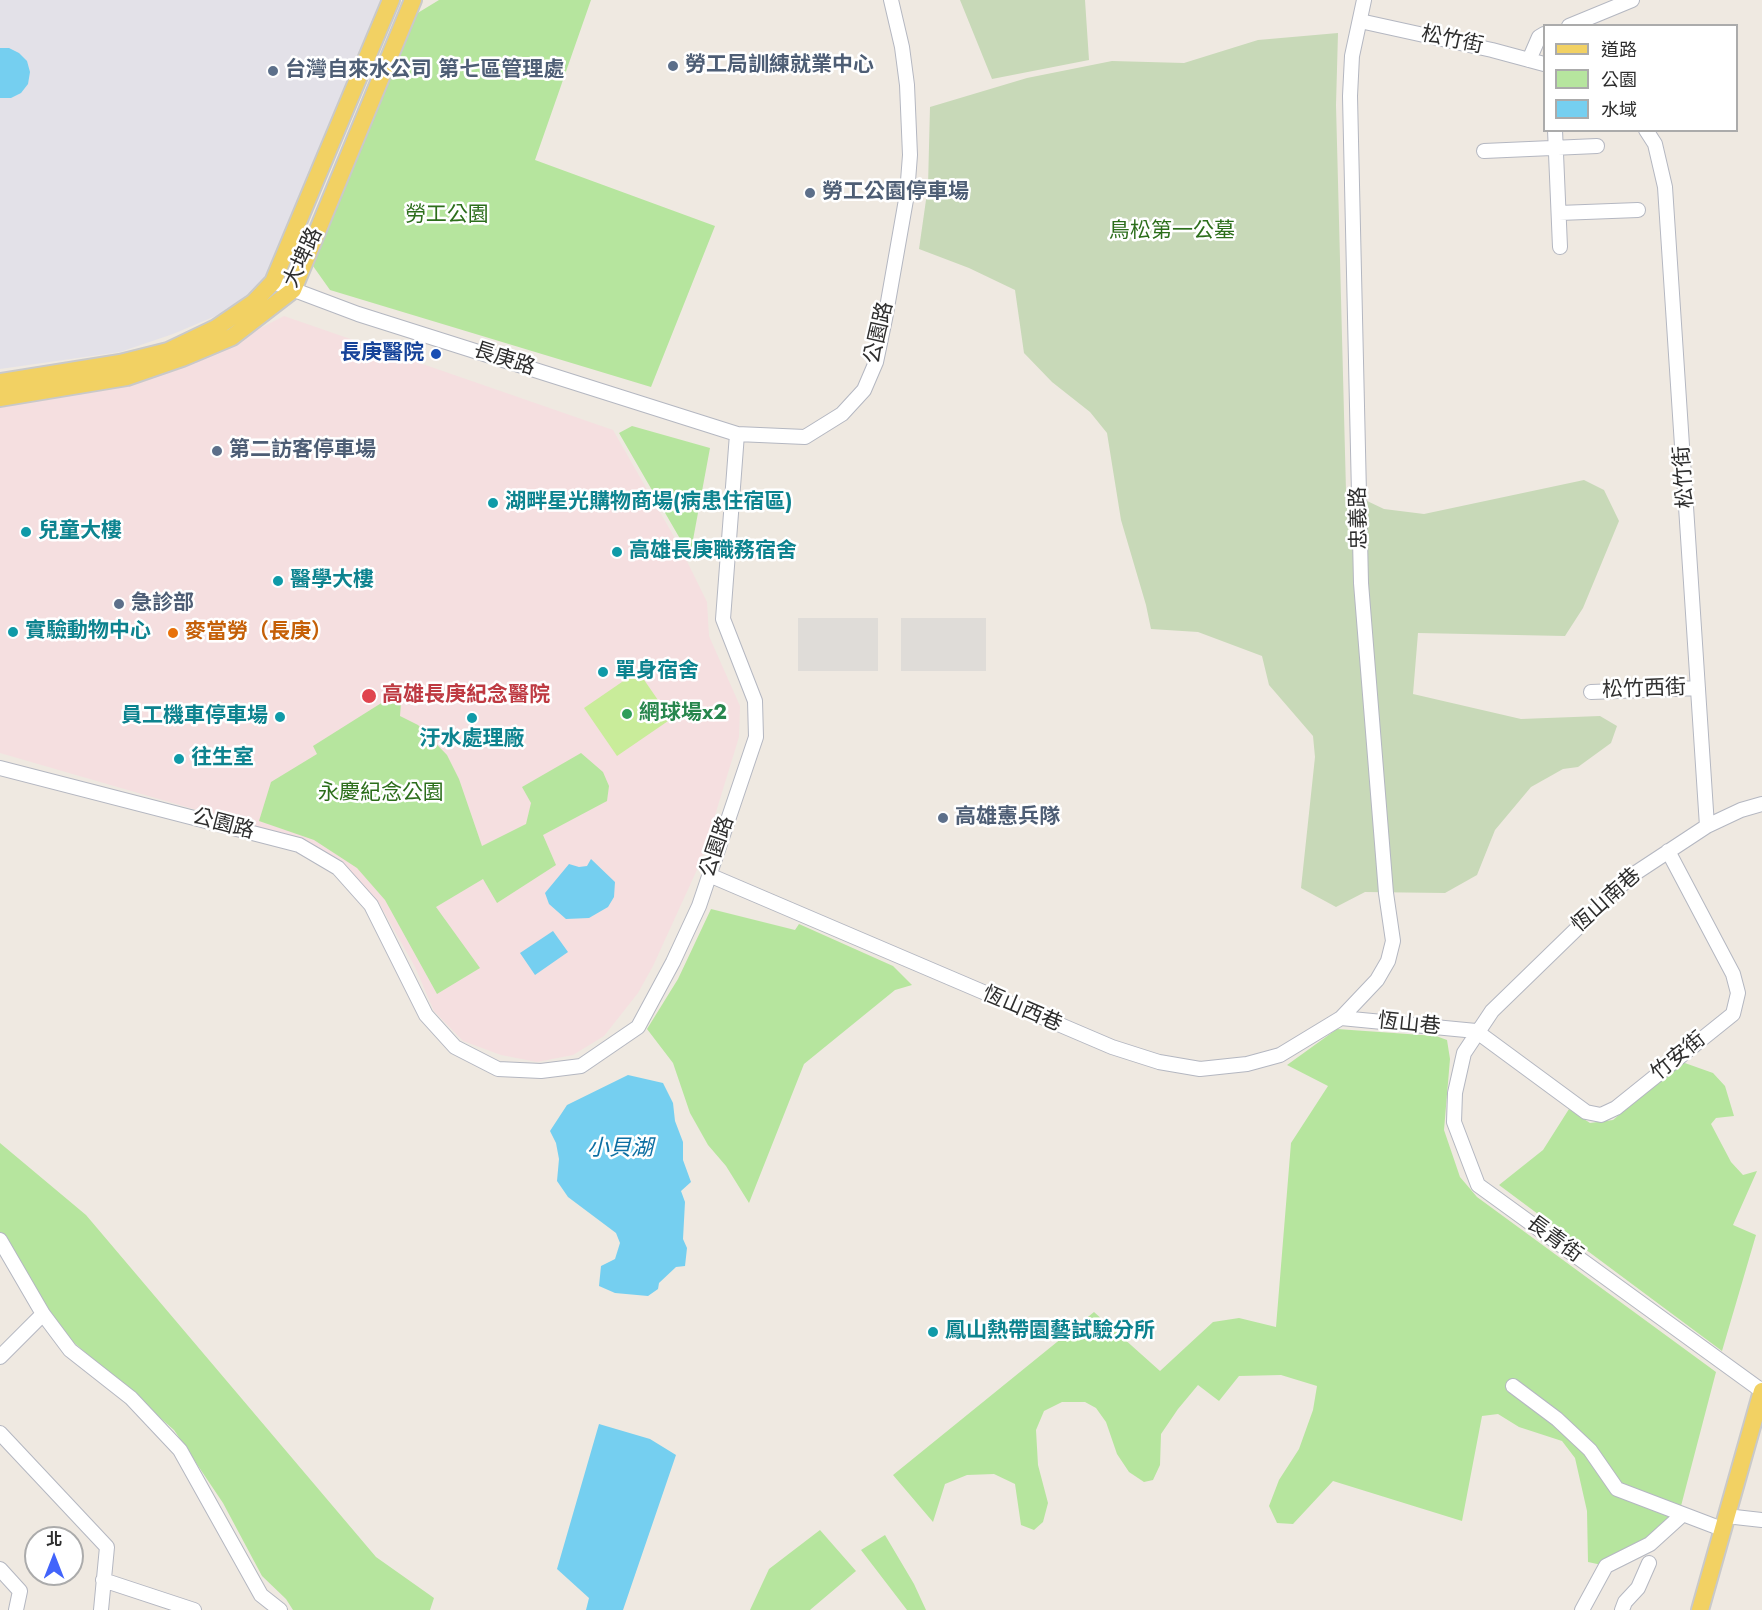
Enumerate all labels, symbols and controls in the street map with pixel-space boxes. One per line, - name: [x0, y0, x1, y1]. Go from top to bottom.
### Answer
- street label: 松竹街: [1419, 22, 1485, 60]
- legend: [1543, 24, 1738, 132]
- text: 道路: [1601, 37, 1637, 63]
- place label: 勞工局訓練就業中心: [685, 53, 874, 79]
- place label: 台灣自來水公司 第七區管理處: [285, 58, 564, 84]
- marker: 勞工局訓練就業中心: [666, 59, 680, 73]
- marker: 台灣自來水公司 第七區管理處: [266, 64, 280, 78]
- text: 公園: [1601, 67, 1637, 93]
- text: 水域: [1601, 97, 1637, 123]
- place label: 勞工公園停車場: [822, 180, 969, 206]
- marker: 勞工公園停車場: [803, 186, 817, 200]
- park label: 勞工公園: [405, 203, 489, 229]
- park label: 鳥松第一公墓: [1109, 219, 1235, 245]
- street label: 大埤路: [279, 224, 329, 292]
- street label: 公園路: [861, 299, 899, 367]
- street label: 長庚路: [470, 338, 538, 382]
- place label: 長庚醫院: [340, 341, 424, 367]
- marker: 長庚醫院: [429, 347, 443, 361]
- place label: 第二訪客停車場: [229, 438, 376, 464]
- marker: 第二訪客停車場: [210, 444, 224, 458]
- street label: 松竹街: [1670, 445, 1700, 509]
- street label: 忠義路: [1347, 486, 1373, 550]
- place label: 湖畔星光購物商場(病患住宿區): [505, 490, 792, 516]
- marker: 湖畔星光購物商場(病患住宿區): [486, 496, 500, 510]
- place label: 兒童大樓: [38, 519, 122, 545]
- marker: 兒童大樓: [19, 525, 33, 539]
- place label: 高雄長庚職務宿舍: [629, 539, 797, 565]
- marker: 高雄長庚職務宿舍: [610, 545, 624, 559]
- place label: 醫學大樓: [290, 568, 374, 594]
- marker: 醫學大樓: [271, 574, 285, 588]
- place label: 急診部: [131, 591, 194, 617]
- marker: 急診部: [112, 597, 126, 611]
- place label: 實驗動物中心: [25, 619, 151, 645]
- place label: 麥當勞（長庚）: [185, 620, 332, 646]
- marker: 實驗動物中心: [6, 625, 20, 639]
- marker: 麥當勞（長庚）: [166, 626, 180, 640]
- place label: 單身宿舍: [615, 659, 699, 685]
- marker: 單身宿舍: [596, 665, 610, 679]
- street label: 松竹西街: [1602, 676, 1686, 704]
- place label: 高雄長庚紀念醫院: [382, 683, 550, 709]
- marker: 高雄長庚紀念醫院: [360, 687, 378, 705]
- place label: 網球場x2: [639, 701, 727, 727]
- place label: 員工機車停車場: [121, 704, 268, 730]
- marker: 網球場x2: [620, 707, 634, 721]
- marker: 員工機車停車場: [273, 710, 287, 724]
- marker: 汙水處理廠: [465, 711, 479, 725]
- place label: 汙水處理廠: [420, 727, 524, 753]
- place label: 往生室: [191, 746, 254, 772]
- marker: 往生室: [172, 752, 186, 766]
- park label: 永慶紀念公園: [318, 781, 444, 807]
- street label: 公園路: [189, 805, 257, 845]
- place label: 高雄憲兵隊: [955, 805, 1060, 831]
- marker: 高雄憲兵隊: [936, 811, 950, 825]
- street label: 公園路: [696, 813, 740, 881]
- street label: 恆山南巷: [1567, 864, 1647, 938]
- street label: 恆山西巷: [978, 982, 1066, 1038]
- street label: 恆山巷: [1376, 1009, 1442, 1041]
- street label: 竹安街: [1647, 1027, 1711, 1087]
- water label: 小貝湖: [587, 1137, 653, 1163]
- street label: 長青街: [1521, 1211, 1587, 1269]
- place label: 鳳山熱帶園藝試驗分所: [945, 1319, 1155, 1345]
- marker: 鳳山熱帶園藝試驗分所: [926, 1325, 940, 1339]
- north arrow: [24, 1526, 84, 1586]
- text: 北: [46, 1528, 62, 1551]

